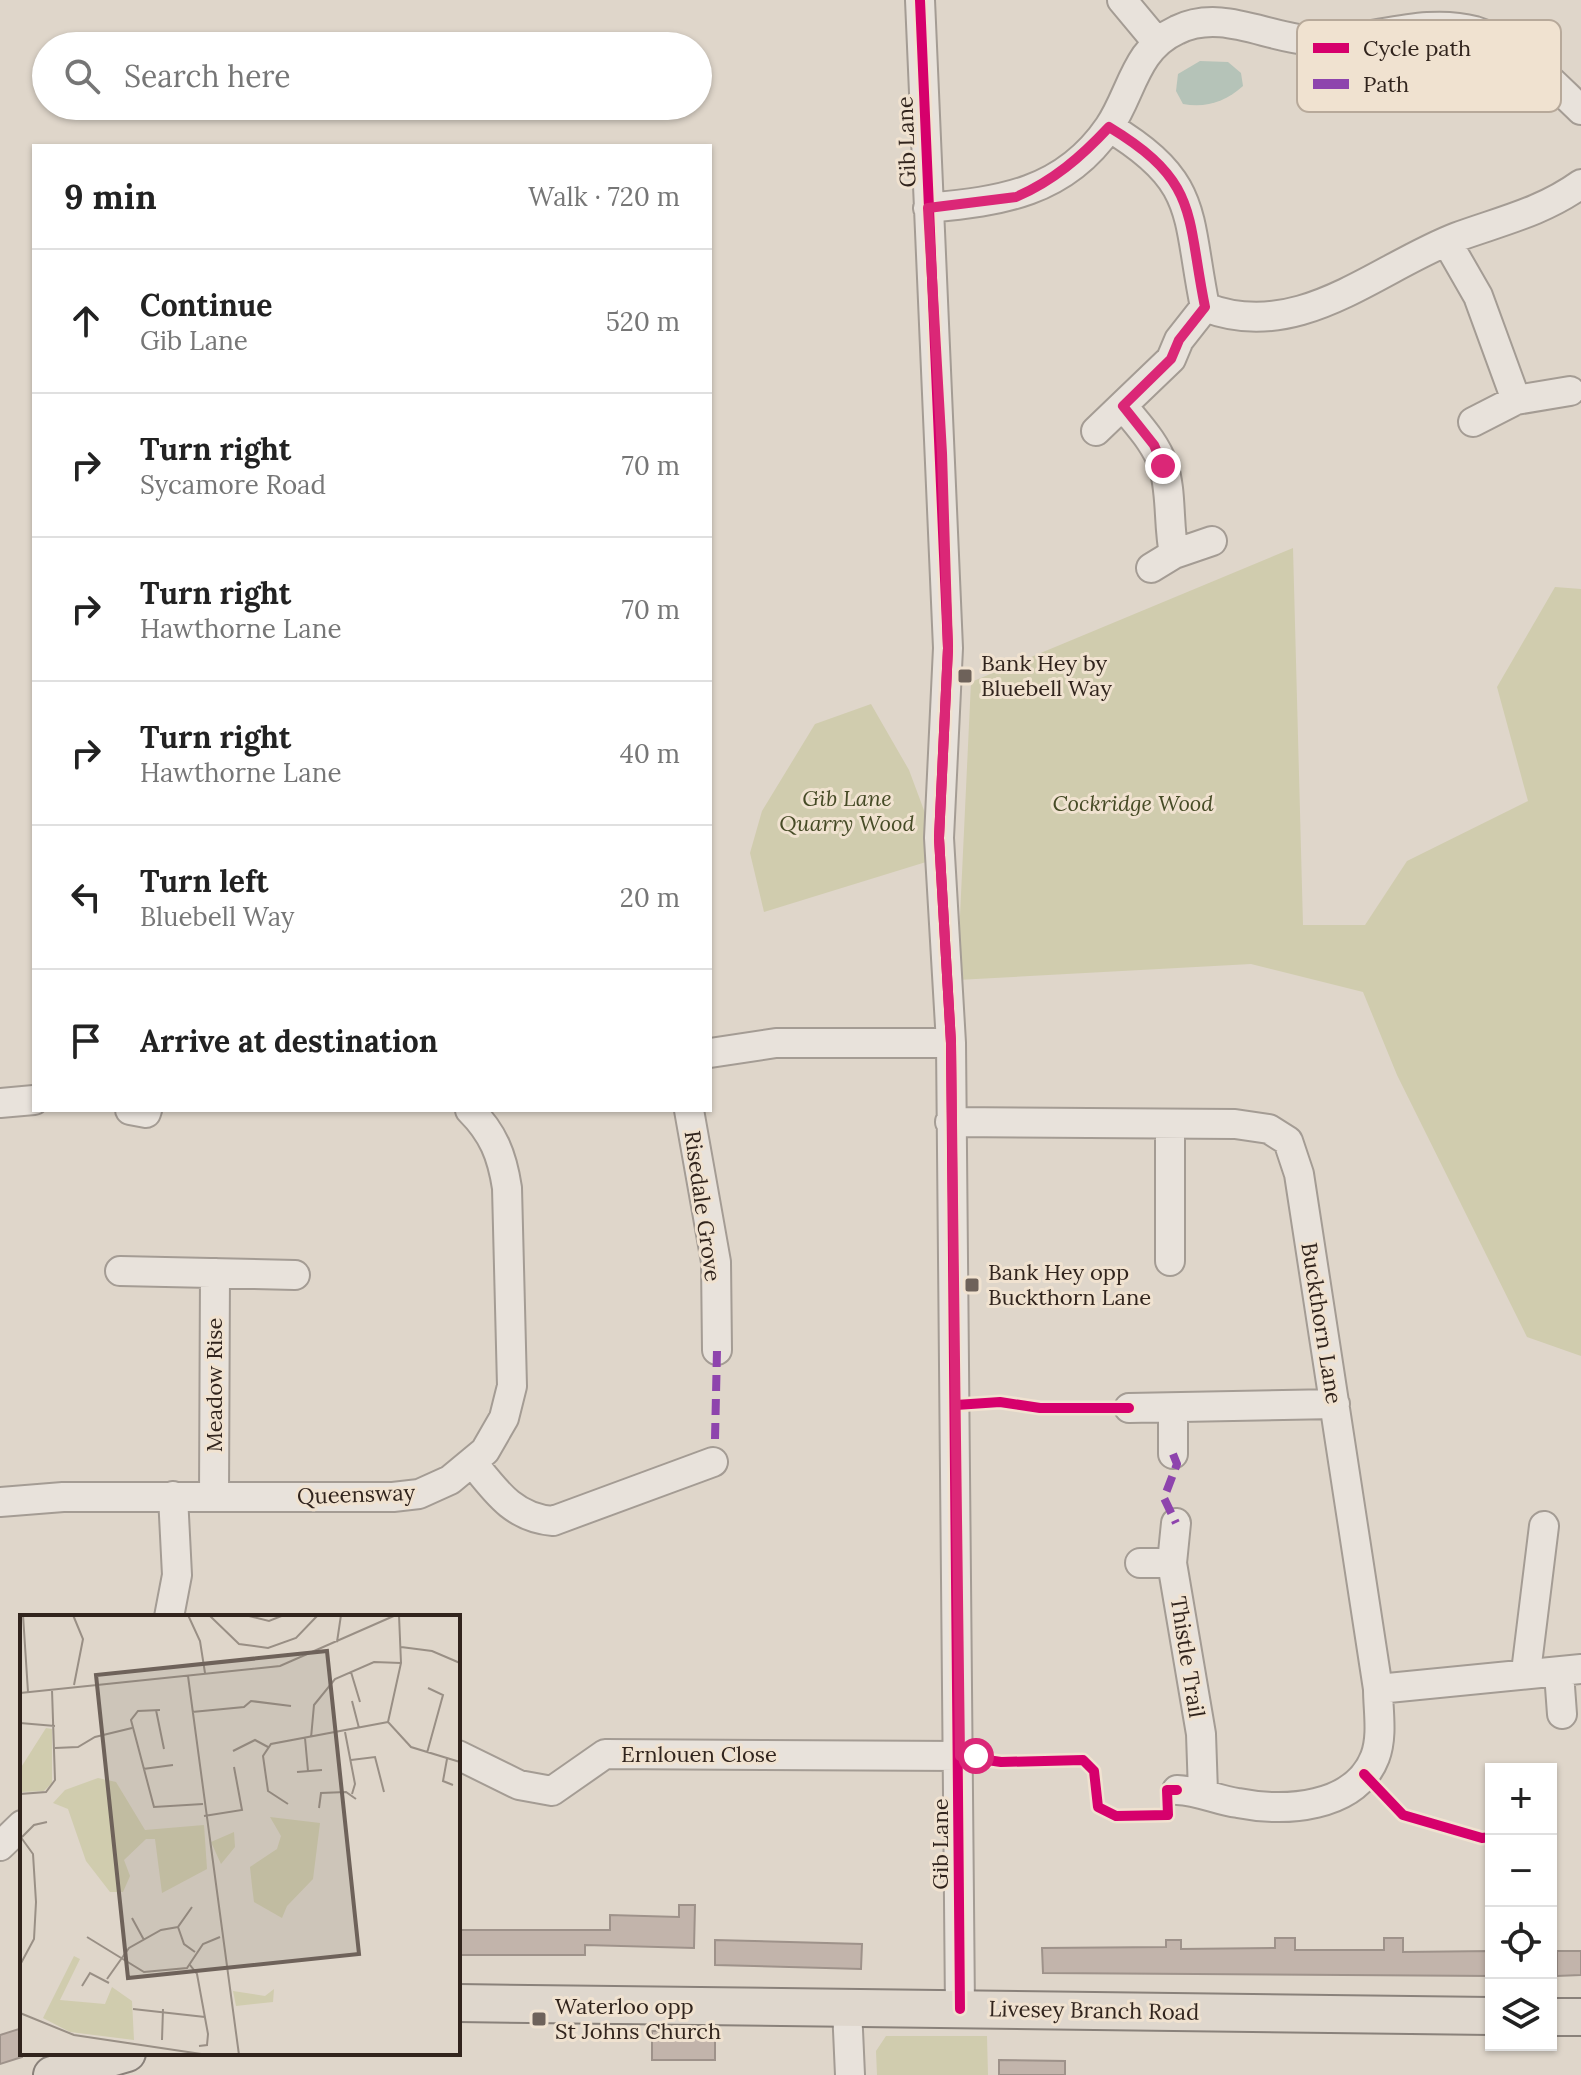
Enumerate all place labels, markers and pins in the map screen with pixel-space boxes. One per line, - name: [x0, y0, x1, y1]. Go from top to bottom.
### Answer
- place label: Bank Hey by Bluebell Way: [981, 649, 1112, 702]
- marker: Bank Hey by Bluebell Way: [956, 667, 974, 685]
- place label: Bank Hey opp Buckthorn Lane: [988, 1258, 1151, 1311]
- marker: Bank Hey opp Buckthorn Lane: [963, 1276, 981, 1294]
- place label: Waterloo opp St Johns Church: [555, 1992, 721, 2045]
- marker: Waterloo opp St Johns Church: [530, 2010, 548, 2028]

